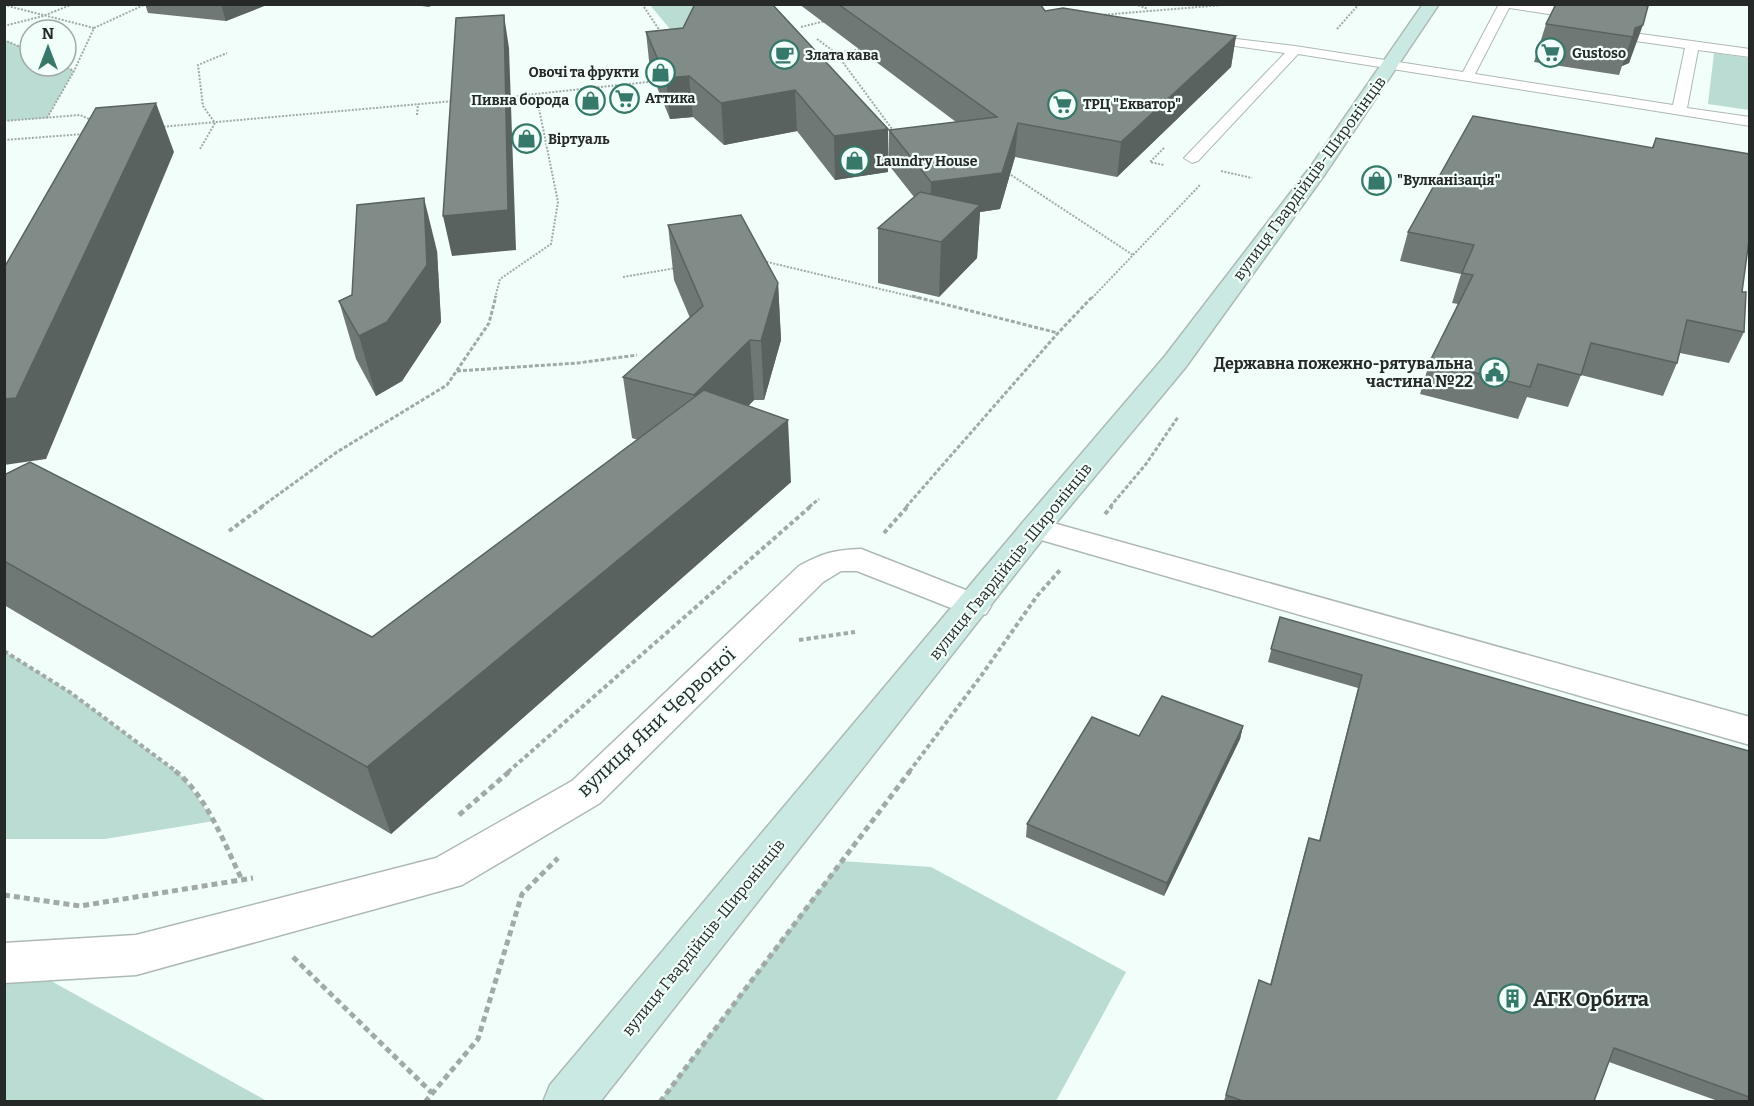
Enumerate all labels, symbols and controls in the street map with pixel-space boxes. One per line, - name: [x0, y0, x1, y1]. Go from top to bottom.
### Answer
- north arrow: [18, 18, 78, 78]
- text: N: [42, 24, 54, 43]
- supermarket icon: Gustoso: [1535, 37, 1567, 69]
- cafe icon: Злата кава: [768, 39, 800, 71]
- place label: Gustoso: [1572, 45, 1626, 62]
- place label: Злата кава: [805, 47, 879, 64]
- shop icon: Овочі та фрукти: [644, 56, 676, 88]
- place label: Овочі та фрукти: [528, 64, 640, 81]
- street label: вулиця Гвардійців-Широнінців: [1229, 73, 1390, 284]
- supermarket icon: Аттика: [608, 82, 640, 114]
- shop icon: Пивна борода: [574, 84, 606, 116]
- supermarket icon: ТРЦ "Екватор": [1046, 88, 1078, 120]
- place label: Аттика: [645, 90, 695, 107]
- place label: Пивна борода: [471, 92, 569, 109]
- place label: ТРЦ "Екватор": [1083, 96, 1181, 113]
- shop icon: Віртуаль: [511, 123, 543, 155]
- place label: Віртуаль: [548, 131, 610, 148]
- shop icon: Laundry House: [839, 145, 871, 177]
- place label: Laundry House: [876, 153, 978, 170]
- shop icon: "Вулканізація": [1360, 164, 1392, 196]
- place label: "Вулканізація": [1397, 172, 1501, 189]
- place label: Державна пожежно-рятувальна частина №22: [1214, 354, 1473, 391]
- public building icon: Державна пожежно-рятувальна частина №22: [1478, 356, 1510, 388]
- street label: вулиця Гвардійців-Широнінців: [925, 459, 1096, 664]
- street label: вулиця Яни Червоної: [572, 642, 740, 802]
- street label: вулиця Гвардійців-Широнінців: [618, 835, 789, 1040]
- building icon: АГК Орбита: [1496, 983, 1528, 1015]
- place label: АГК Орбита: [1533, 987, 1649, 1011]

